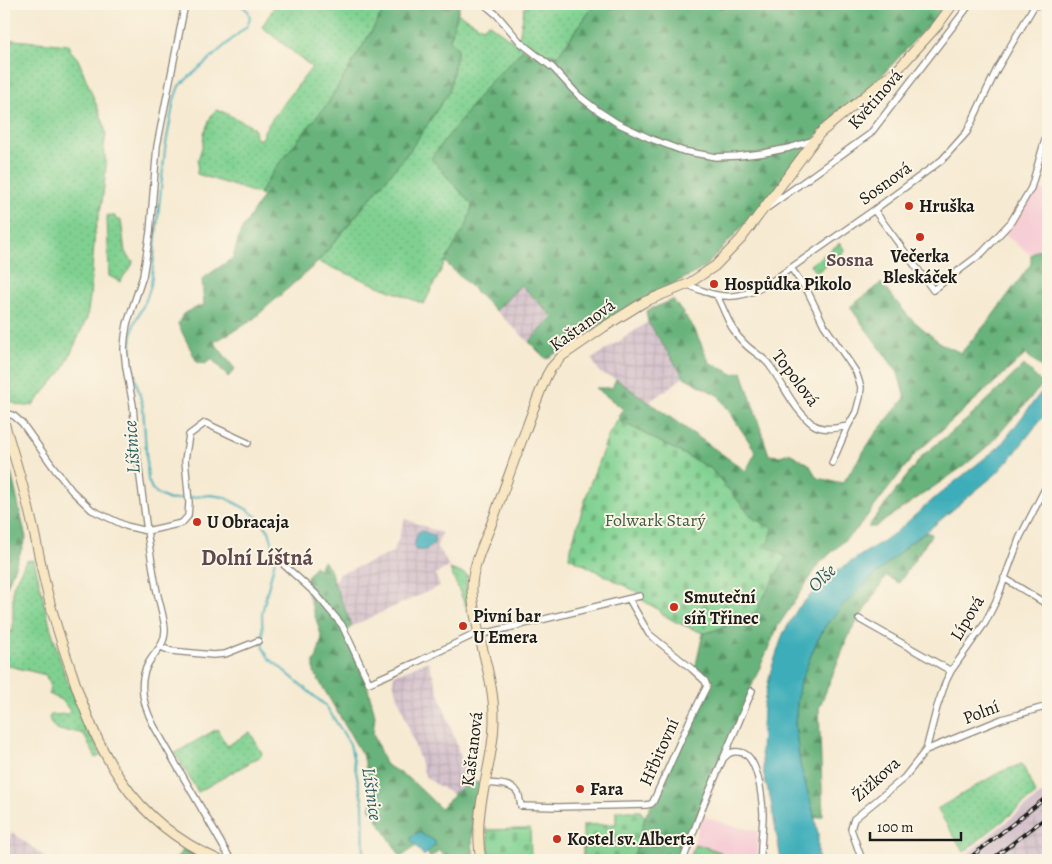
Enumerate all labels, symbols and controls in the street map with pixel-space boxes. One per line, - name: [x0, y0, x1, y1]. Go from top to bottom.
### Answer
- street label: Květinová: [842, 63, 908, 134]
- street label: Sosnová: [854, 155, 917, 210]
- place label: Hruška: [919, 194, 975, 218]
- marker: Hruška: [903, 200, 915, 212]
- marker: Večerka Bleskáček: [914, 231, 926, 243]
- place label: Večerka Bleskáček: [883, 244, 958, 289]
- district label: Sosna: [826, 247, 875, 273]
- place label: Hospůdka Pikolo: [724, 272, 852, 296]
- marker: Hospůdka Pikolo: [708, 278, 720, 290]
- street label: Kaštanová: [544, 293, 620, 357]
- street label: Topolová: [767, 345, 826, 412]
- water label: Líštnice: [117, 419, 147, 475]
- park label: Folwark Starý: [604, 508, 706, 532]
- place label: U Obracaja: [207, 510, 289, 534]
- marker: U Obracaja: [191, 516, 203, 528]
- district label: Dolní Líštná: [201, 543, 314, 573]
- water label: Olše: [802, 558, 842, 598]
- place label: Smuteční síň Třinec: [684, 585, 759, 630]
- street label: Lípová: [944, 591, 990, 645]
- marker: Smuteční síň Třinec: [668, 601, 680, 613]
- place label: Pivní bar U Emera: [473, 604, 541, 649]
- marker: Pivní bar U Emera: [457, 620, 469, 632]
- street label: Polní: [959, 694, 1003, 730]
- street label: Kaštanová: [455, 709, 489, 788]
- street label: Hřbitovní: [633, 714, 685, 790]
- street label: Žižkova: [847, 751, 906, 807]
- water label: Líštnice: [355, 766, 389, 823]
- place label: Fara: [590, 777, 624, 801]
- marker: Fara: [574, 783, 586, 795]
- scale bar: [870, 809, 961, 841]
- text: 100 m: [877, 817, 914, 837]
- place label: Kostel sv. Alberta: [567, 827, 695, 851]
- marker: Kostel sv. Alberta: [551, 833, 563, 845]

